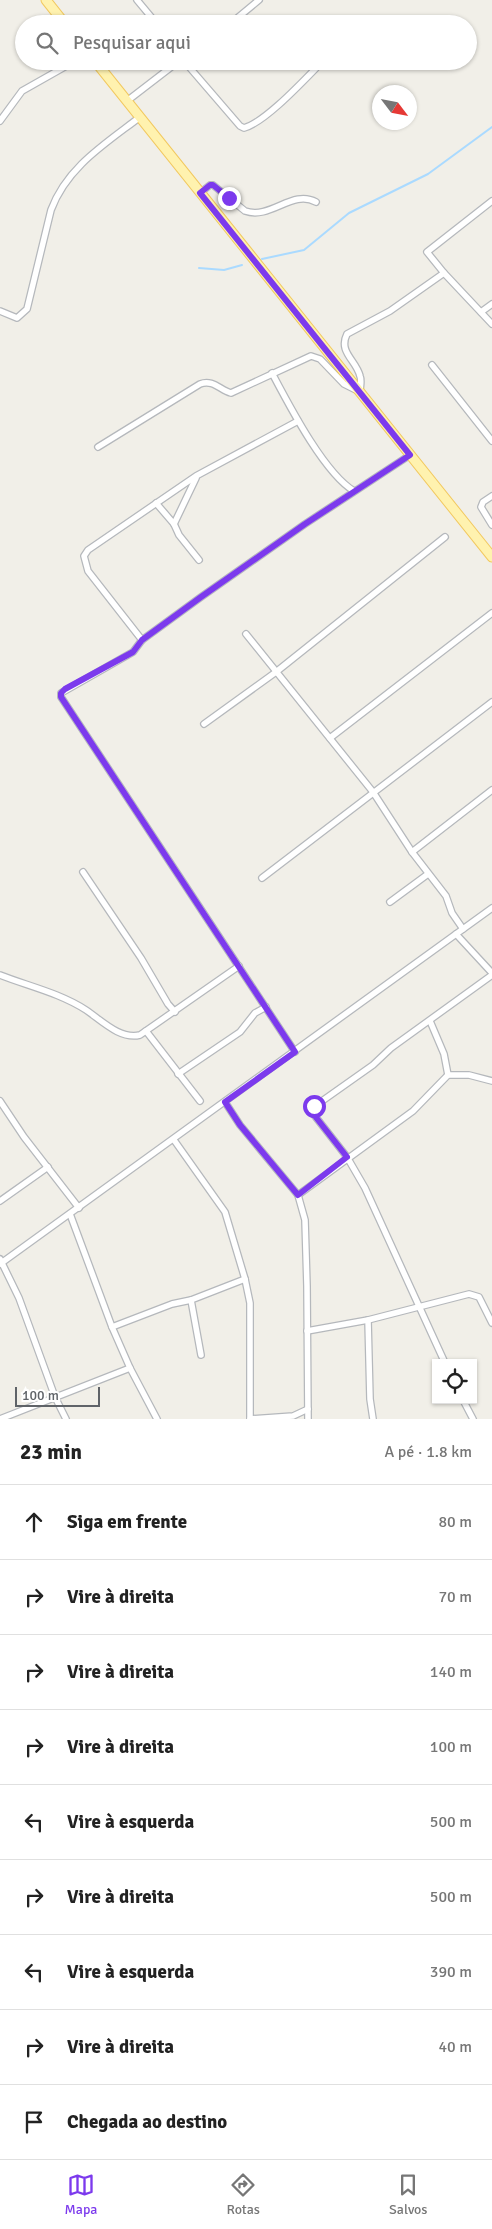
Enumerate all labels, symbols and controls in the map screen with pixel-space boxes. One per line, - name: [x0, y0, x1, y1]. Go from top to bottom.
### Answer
- search box: [15, 15, 477, 70]
- icon: search: [33, 29, 61, 57]
- text: Pesquisar aqui: [73, 31, 191, 55]
- north arrow: [372, 85, 417, 130]
- route end: [218, 187, 241, 210]
- route start: [303, 1095, 326, 1118]
- map controls: [432, 1359, 477, 1404]
- button: locate: [432, 1359, 477, 1404]
- scale bar: [15, 1384, 100, 1407]
- text: 100 m: [22, 1387, 59, 1404]
- text: 23 min: [20, 1439, 82, 1465]
- text: A pé · 1.8 km: [385, 1442, 472, 1462]
- icon: ahead: [20, 1508, 48, 1536]
- text: Siga em frente: [67, 1510, 187, 1534]
- text: 80 m: [438, 1512, 472, 1532]
- icon: right: [20, 1583, 48, 1611]
- text: Vire à direita: [67, 1585, 174, 1609]
- text: 70 m: [438, 1587, 472, 1607]
- icon: right: [20, 1658, 48, 1686]
- text: Vire à direita: [67, 1660, 174, 1684]
- text: 140 m: [430, 1662, 472, 1682]
- icon: right: [20, 1733, 48, 1761]
- text: Vire à direita: [67, 1735, 174, 1759]
- text: 100 m: [430, 1737, 472, 1757]
- icon: left: [20, 1808, 48, 1836]
- text: Vire à esquerda: [67, 1810, 194, 1834]
- text: 500 m: [430, 1812, 472, 1832]
- icon: right: [20, 1883, 48, 1911]
- text: Vire à direita: [67, 1885, 174, 1909]
- text: 500 m: [430, 1887, 472, 1907]
- icon: left: [20, 1958, 48, 1986]
- text: Vire à esquerda: [67, 1960, 194, 1984]
- text: 390 m: [430, 1962, 472, 1982]
- icon: right: [20, 2033, 48, 2061]
- text: Vire à direita: [67, 2035, 174, 2059]
- text: 40 m: [438, 2037, 472, 2057]
- icon: arrive: [20, 2108, 48, 2136]
- text: Chegada ao destino: [67, 2110, 227, 2134]
- tab: Mapa: [65, 2171, 97, 2218]
- tab: Rotas: [226, 2171, 260, 2218]
- tab: Salvos: [389, 2171, 427, 2218]

